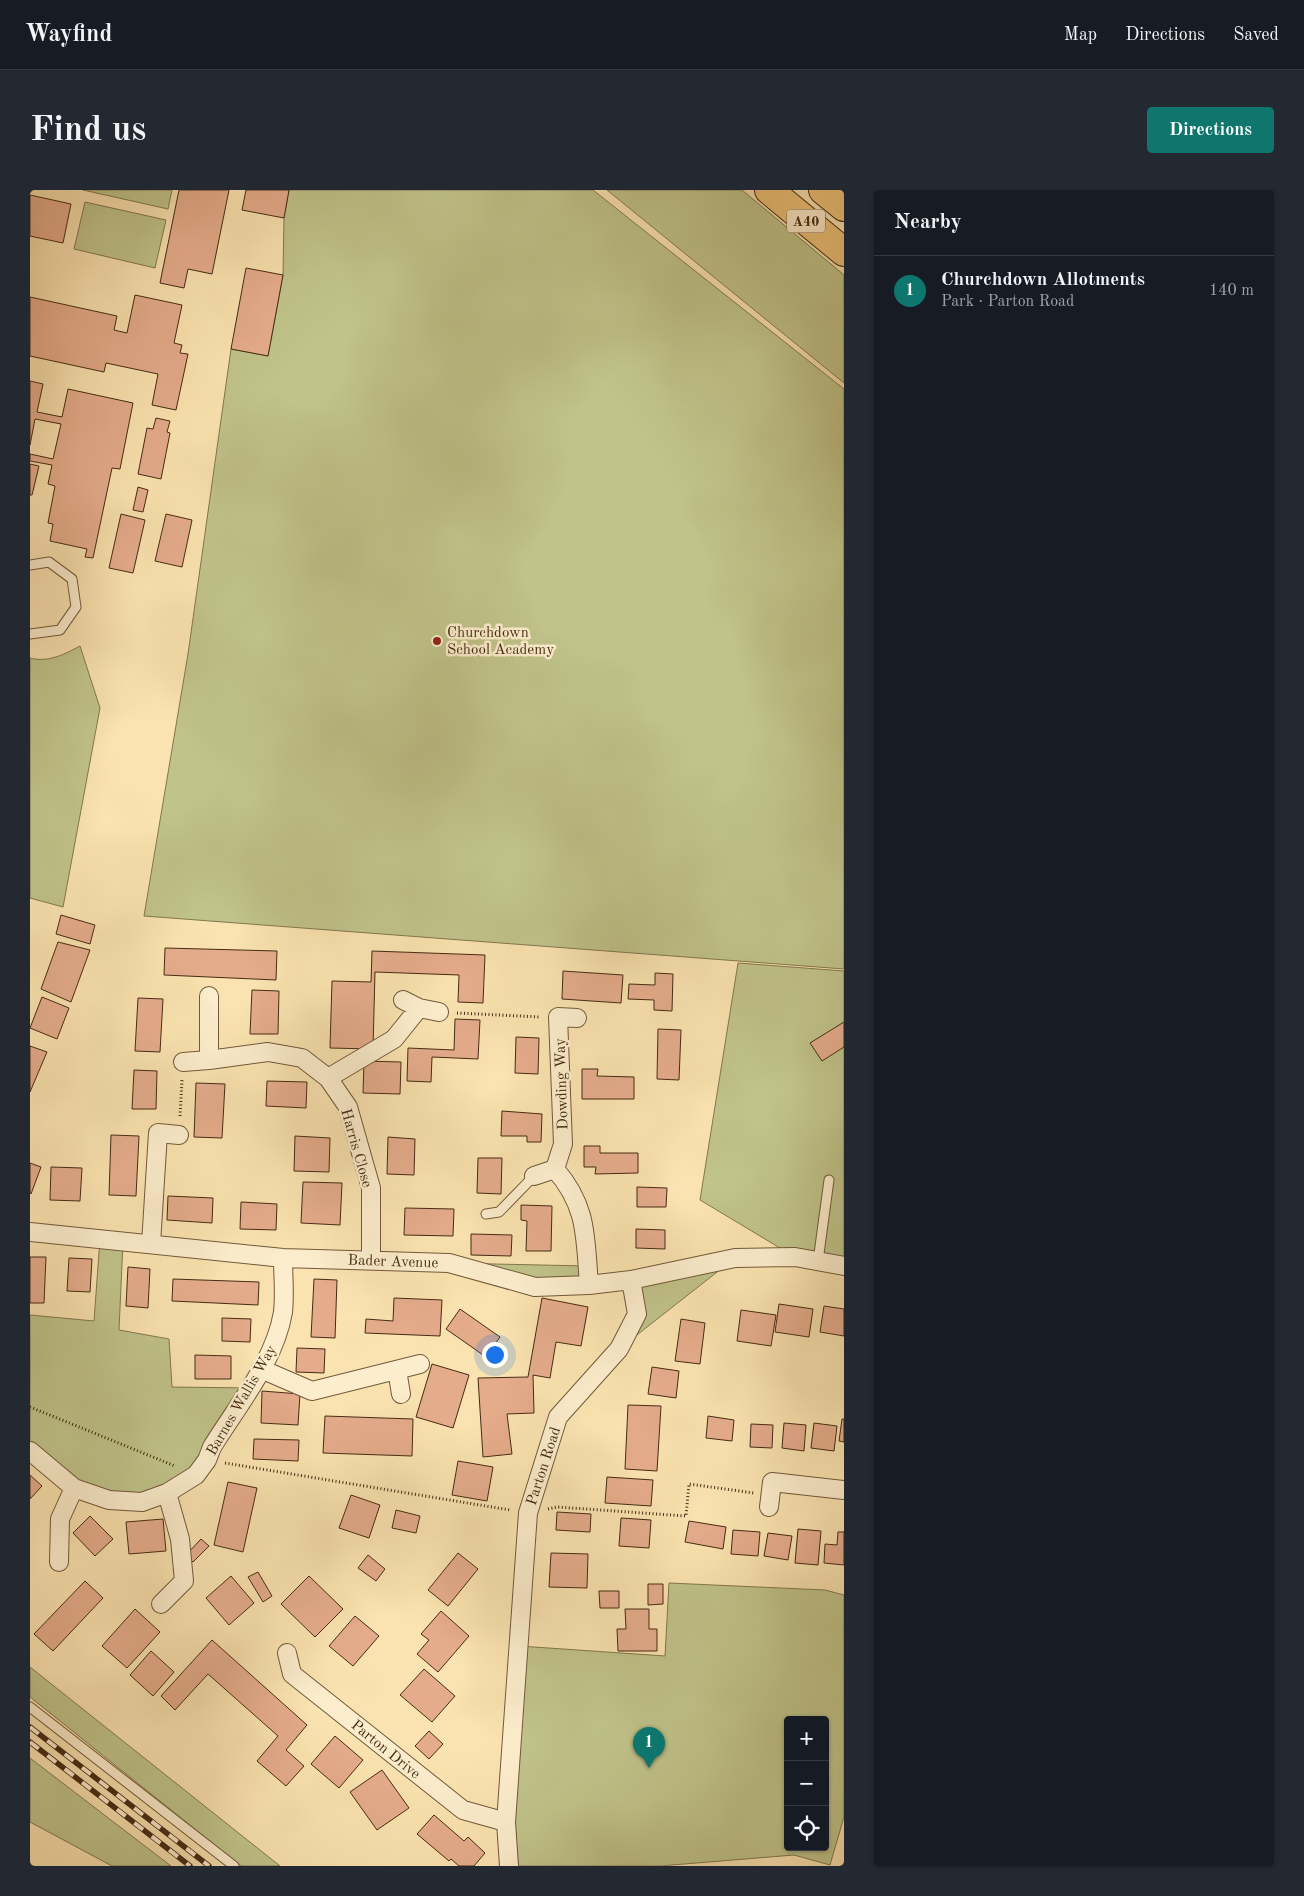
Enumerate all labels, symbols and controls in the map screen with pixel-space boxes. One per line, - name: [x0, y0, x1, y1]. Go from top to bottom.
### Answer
- text: Wayfind: [25, 23, 112, 47]
- text: Map: [1064, 26, 1097, 44]
- text: Directions: [1125, 26, 1205, 44]
- text: Saved: [1233, 26, 1279, 44]
- button: Directions: [1147, 107, 1274, 153]
- text: Find us: [30, 113, 146, 148]
- road number: A40: [787, 210, 825, 232]
- text: Nearby: [894, 212, 962, 233]
- text: Churchdown Allotments: [941, 271, 1145, 290]
- text: 1: [905, 283, 915, 299]
- text: 140 m: [1209, 283, 1254, 299]
- text: Park · Parton Road: [941, 294, 1074, 310]
- place label: Churchdown School Academy: [447, 626, 554, 658]
- marker: Churchdown School Academy: [431, 635, 443, 647]
- street label: Dowding Way: [553, 1038, 572, 1130]
- street label: Harris Close: [337, 1107, 374, 1190]
- street label: Bader Avenue: [347, 1253, 439, 1272]
- your location: [482, 1342, 508, 1368]
- street label: Barnes Wallis Way: [205, 1343, 280, 1458]
- street label: Parton Road: [525, 1425, 564, 1508]
- map controls: [784, 1716, 829, 1851]
- button: +: [784, 1716, 829, 1761]
- street label: Parton Drive: [348, 1718, 423, 1783]
- pin: 1: [633, 1727, 665, 1768]
- button: −: [784, 1761, 829, 1806]
- button: locate: [784, 1806, 829, 1851]

